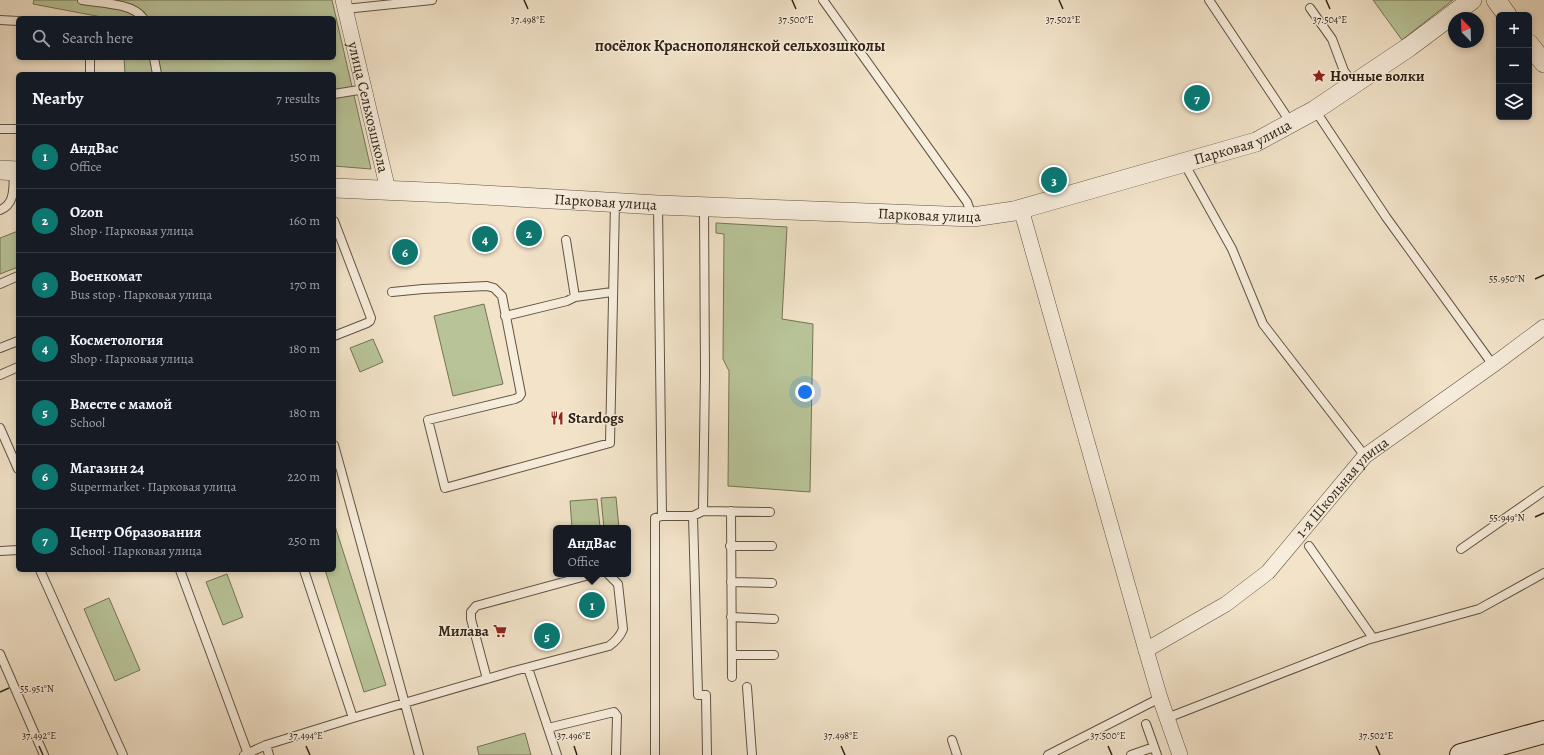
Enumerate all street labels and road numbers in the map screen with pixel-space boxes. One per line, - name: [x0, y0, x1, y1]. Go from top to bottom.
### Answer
- street label: улица Сельхозшкола: [343, 38, 394, 175]
- street label: Парковая улица: [1192, 115, 1295, 169]
- street label: Парковая улица: [554, 189, 658, 215]
- street label: Парковая улица: [878, 203, 982, 227]
- street label: 1-я Школьная улица: [1291, 432, 1393, 542]

